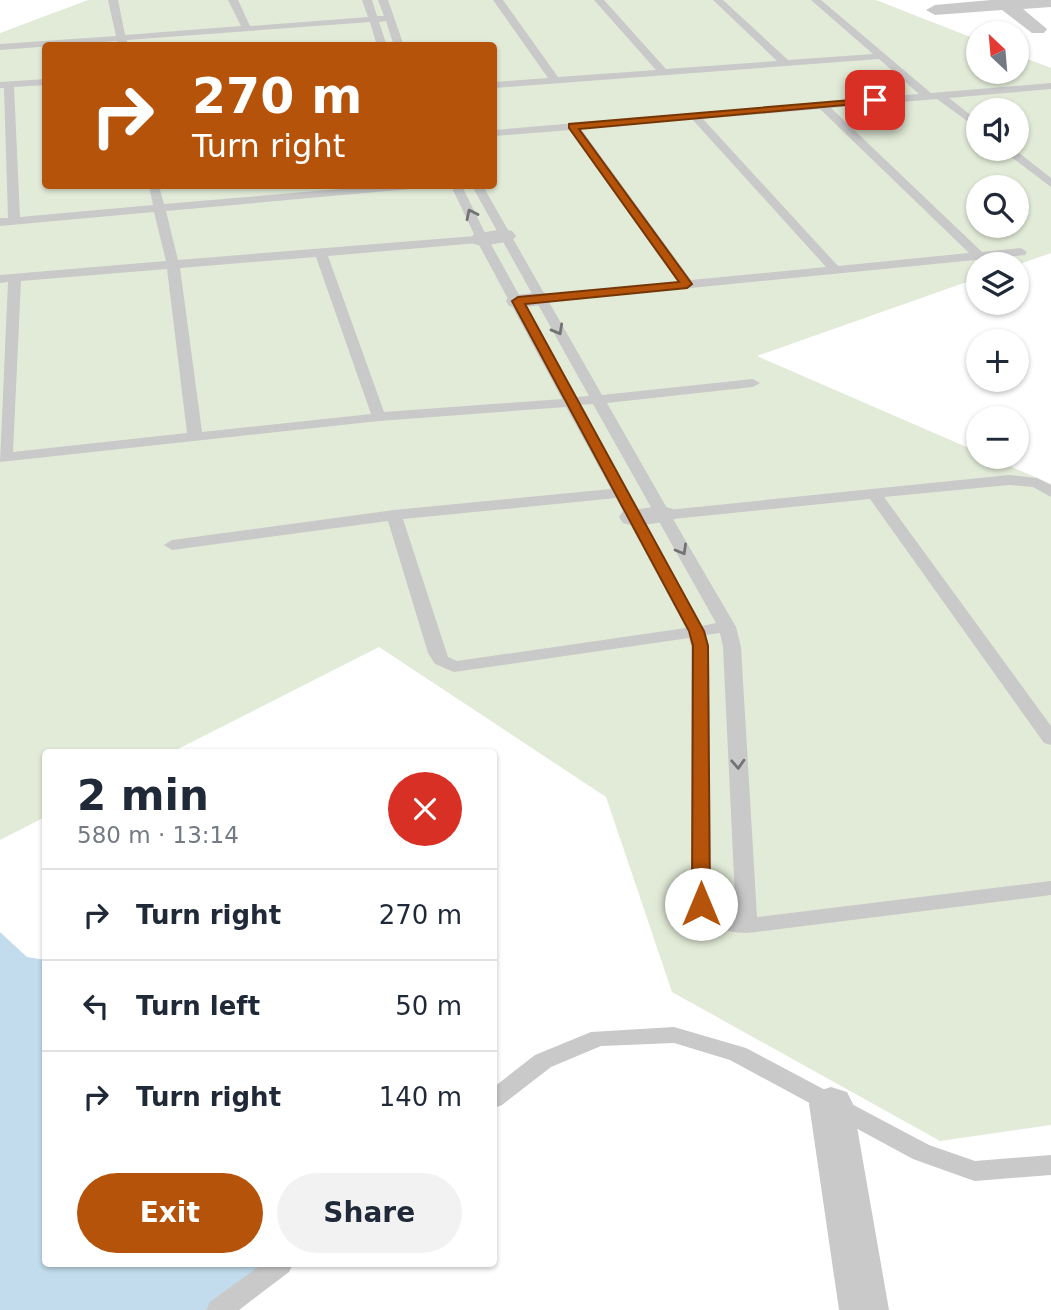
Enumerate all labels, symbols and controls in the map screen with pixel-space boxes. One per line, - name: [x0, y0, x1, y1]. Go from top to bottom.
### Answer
- north arrow: [966, 21, 1029, 84]
- map controls: [966, 21, 1029, 469]
- text: 270 m: [192, 68, 362, 125]
- icon: right: [77, 70, 168, 161]
- pin: [845, 70, 905, 130]
- icon: arrive: [856, 81, 894, 119]
- button: sound: [966, 98, 1029, 161]
- text: Turn right: [192, 127, 345, 165]
- button: search: [966, 175, 1029, 238]
- one-way arrow: [465, 209, 479, 221]
- button: layers: [966, 252, 1029, 315]
- one-way arrow: [550, 323, 563, 336]
- button: +: [966, 329, 1029, 392]
- button: −: [966, 406, 1029, 469]
- one-way arrow: [674, 542, 687, 555]
- one-way arrow: [731, 759, 746, 770]
- text: 2 min: [77, 771, 209, 820]
- button: close: [388, 772, 462, 846]
- text: 580 m · 13:14: [77, 822, 239, 848]
- position arrow: [664, 867, 738, 941]
- icon: right: [77, 896, 115, 934]
- text: Turn right: [136, 900, 281, 930]
- text: 270 m: [379, 900, 462, 930]
- icon: left: [77, 987, 115, 1025]
- text: Turn left: [136, 991, 260, 1021]
- text: 50 m: [395, 991, 462, 1021]
- icon: right: [77, 1078, 115, 1116]
- text: Turn right: [136, 1082, 281, 1112]
- text: 140 m: [379, 1082, 462, 1112]
- button: Exit: [77, 1173, 263, 1253]
- button: Share: [277, 1173, 462, 1253]

